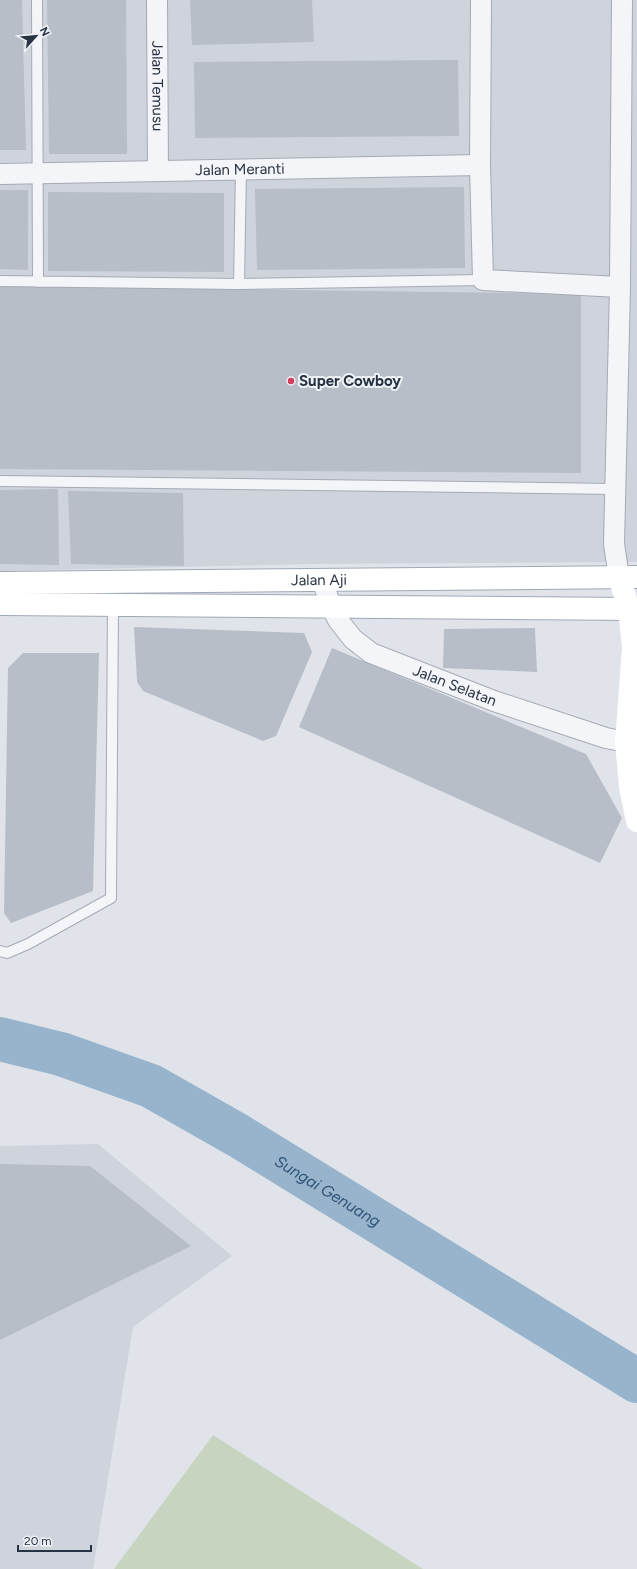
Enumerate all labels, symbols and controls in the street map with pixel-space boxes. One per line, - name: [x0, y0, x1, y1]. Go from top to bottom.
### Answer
- north arrow: [16, 16, 56, 56]
- text: N: [37, 25, 52, 38]
- street label: Jalan Temusu: [148, 41, 167, 131]
- street label: Jalan Meranti: [195, 160, 285, 179]
- place label: Super Cowboy: [299, 372, 401, 390]
- marker: Super Cowboy: [286, 376, 296, 386]
- street label: Jalan Aji: [291, 571, 347, 589]
- street label: Jalan Selatan: [410, 661, 499, 710]
- water label: Sungai Genuang: [271, 1151, 384, 1231]
- scale bar: [18, 1527, 91, 1553]
- text: 20 m: [24, 1534, 52, 1548]

